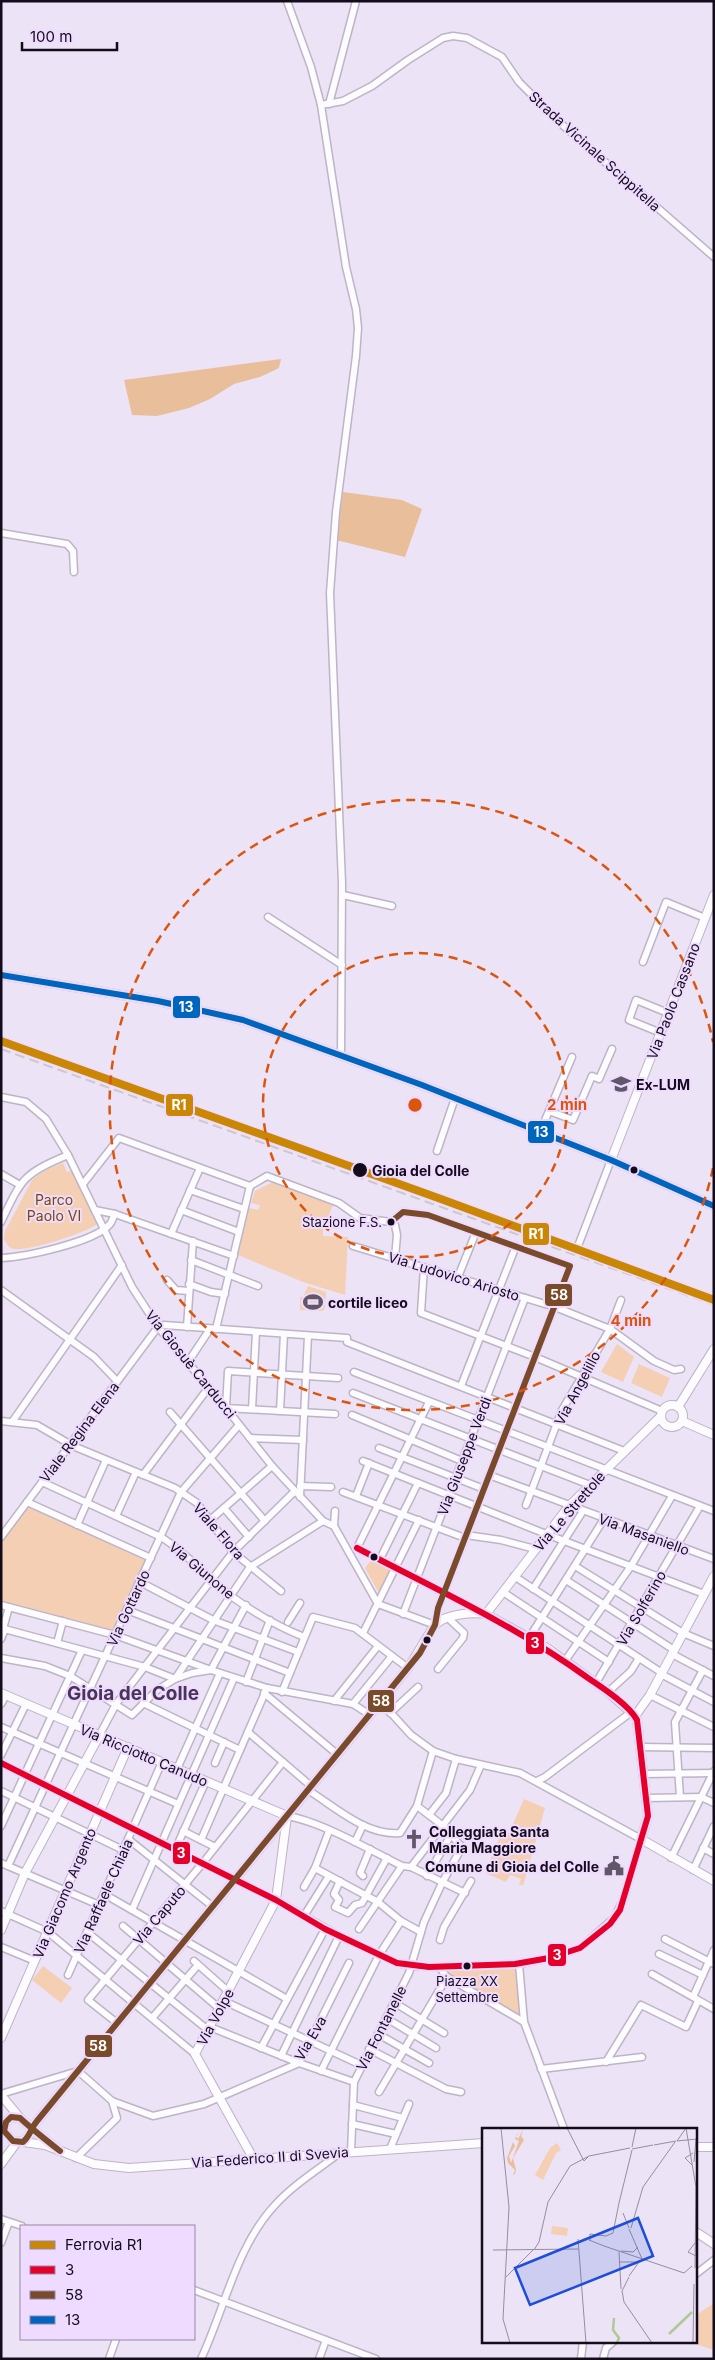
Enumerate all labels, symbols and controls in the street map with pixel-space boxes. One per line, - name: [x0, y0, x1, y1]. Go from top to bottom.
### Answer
- scale bar: [22, 20, 118, 52]
- text: 100 m: [30, 27, 72, 46]
- street label: Strada Vicinale Scippitella: [526, 87, 664, 215]
- street label: Via Paolo Cassano: [643, 940, 703, 1062]
- line badge: 13: [172, 995, 201, 1019]
- text: 13: [178, 998, 194, 1015]
- school or university icon: Ex-LUM: [610, 1073, 632, 1095]
- place label: Ex-LUM: [636, 1076, 690, 1093]
- line badge: R1: [165, 1093, 194, 1117]
- text: 2 min: [547, 1095, 587, 1114]
- text: R1: [171, 1096, 187, 1113]
- centre of rings: [406, 1096, 424, 1114]
- line badge: 13: [527, 1120, 555, 1144]
- text: 13: [533, 1123, 549, 1140]
- marker: Gioia del Colle: [351, 1161, 369, 1179]
- place label: Gioia del Colle: [372, 1162, 469, 1179]
- unlabelled marker: [629, 1165, 639, 1175]
- park label: Parco Paolo VI: [27, 1191, 81, 1224]
- place label: Stazione F.S.: [302, 1214, 382, 1230]
- marker: Stazione F.S.: [386, 1217, 396, 1227]
- line badge: R1: [522, 1222, 550, 1246]
- text: R1: [528, 1225, 544, 1242]
- street label: Via Ludovico Ariosto: [386, 1248, 522, 1304]
- line badge: 58: [544, 1283, 573, 1307]
- text: 58: [550, 1286, 568, 1303]
- sports icon: cortile liceo: [302, 1291, 324, 1313]
- place label: cortile liceo: [328, 1294, 408, 1311]
- street label: Via Giosuè Carducci: [142, 1306, 240, 1422]
- text: 4 min: [611, 1311, 651, 1330]
- street label: Via Angelillo: [550, 1348, 604, 1428]
- street label: Viale Regina Elena: [36, 1378, 122, 1486]
- street label: Via Giuseppe Verdi: [434, 1394, 494, 1518]
- street label: Via Le Strettole: [530, 1468, 608, 1554]
- street label: Viale Flora: [190, 1499, 248, 1563]
- street label: Via Masaniello: [596, 1510, 692, 1558]
- street label: Via Giunone: [166, 1538, 238, 1602]
- unlabelled marker: [369, 1552, 379, 1562]
- street label: Via Gottardo: [103, 1567, 153, 1649]
- street label: Via Solferino: [613, 1567, 669, 1649]
- line badge: 3: [525, 1631, 545, 1655]
- text: 3: [530, 1634, 540, 1651]
- unlabelled marker: [422, 1635, 432, 1645]
- district label: Gioia del Colle: [67, 1682, 199, 1705]
- line badge: 58: [367, 1689, 395, 1713]
- text: 58: [372, 1692, 390, 1709]
- street label: Via Ricciotto Canudo: [77, 1720, 211, 1790]
- place label: Colleggiata Santa Maria Maggiore: [429, 1823, 549, 1856]
- street label: Via Giacomo Argento: [29, 1825, 99, 1961]
- church icon: Colleggiata Santa Maria Maggiore: [403, 1828, 425, 1850]
- street label: Via Raffaele Chiaia: [70, 1836, 136, 1956]
- line badge: 3: [172, 1841, 191, 1865]
- text: 3: [176, 1844, 186, 1861]
- public building icon: Comune di Gioia del Colle: [603, 1855, 625, 1877]
- place label: Comune di Gioia del Colle: [425, 1858, 599, 1875]
- street label: Via Caputo: [129, 1882, 189, 1948]
- line badge: 3: [547, 1943, 567, 1967]
- text: 3: [552, 1946, 562, 1963]
- marker: Piazza XX Settembre: [462, 1961, 472, 1971]
- place label: Piazza XX Settembre: [435, 1973, 499, 2005]
- street label: Via Fontanelle: [352, 1983, 410, 2073]
- street label: Via Volpe: [193, 1985, 237, 2049]
- street label: Via Eva: [290, 2013, 330, 2063]
- line badge: 58: [84, 2034, 113, 2058]
- text: 58: [89, 2037, 107, 2054]
- inset map: [482, 2128, 698, 2342]
- street label: Via Federico II di Svevia: [191, 2143, 349, 2171]
- legend: [20, 2225, 195, 2340]
- text: Ferrovia R1: [65, 2235, 142, 2254]
- text: 3: [65, 2260, 74, 2279]
- text: 58: [65, 2285, 83, 2304]
- text: 13: [65, 2310, 80, 2329]

